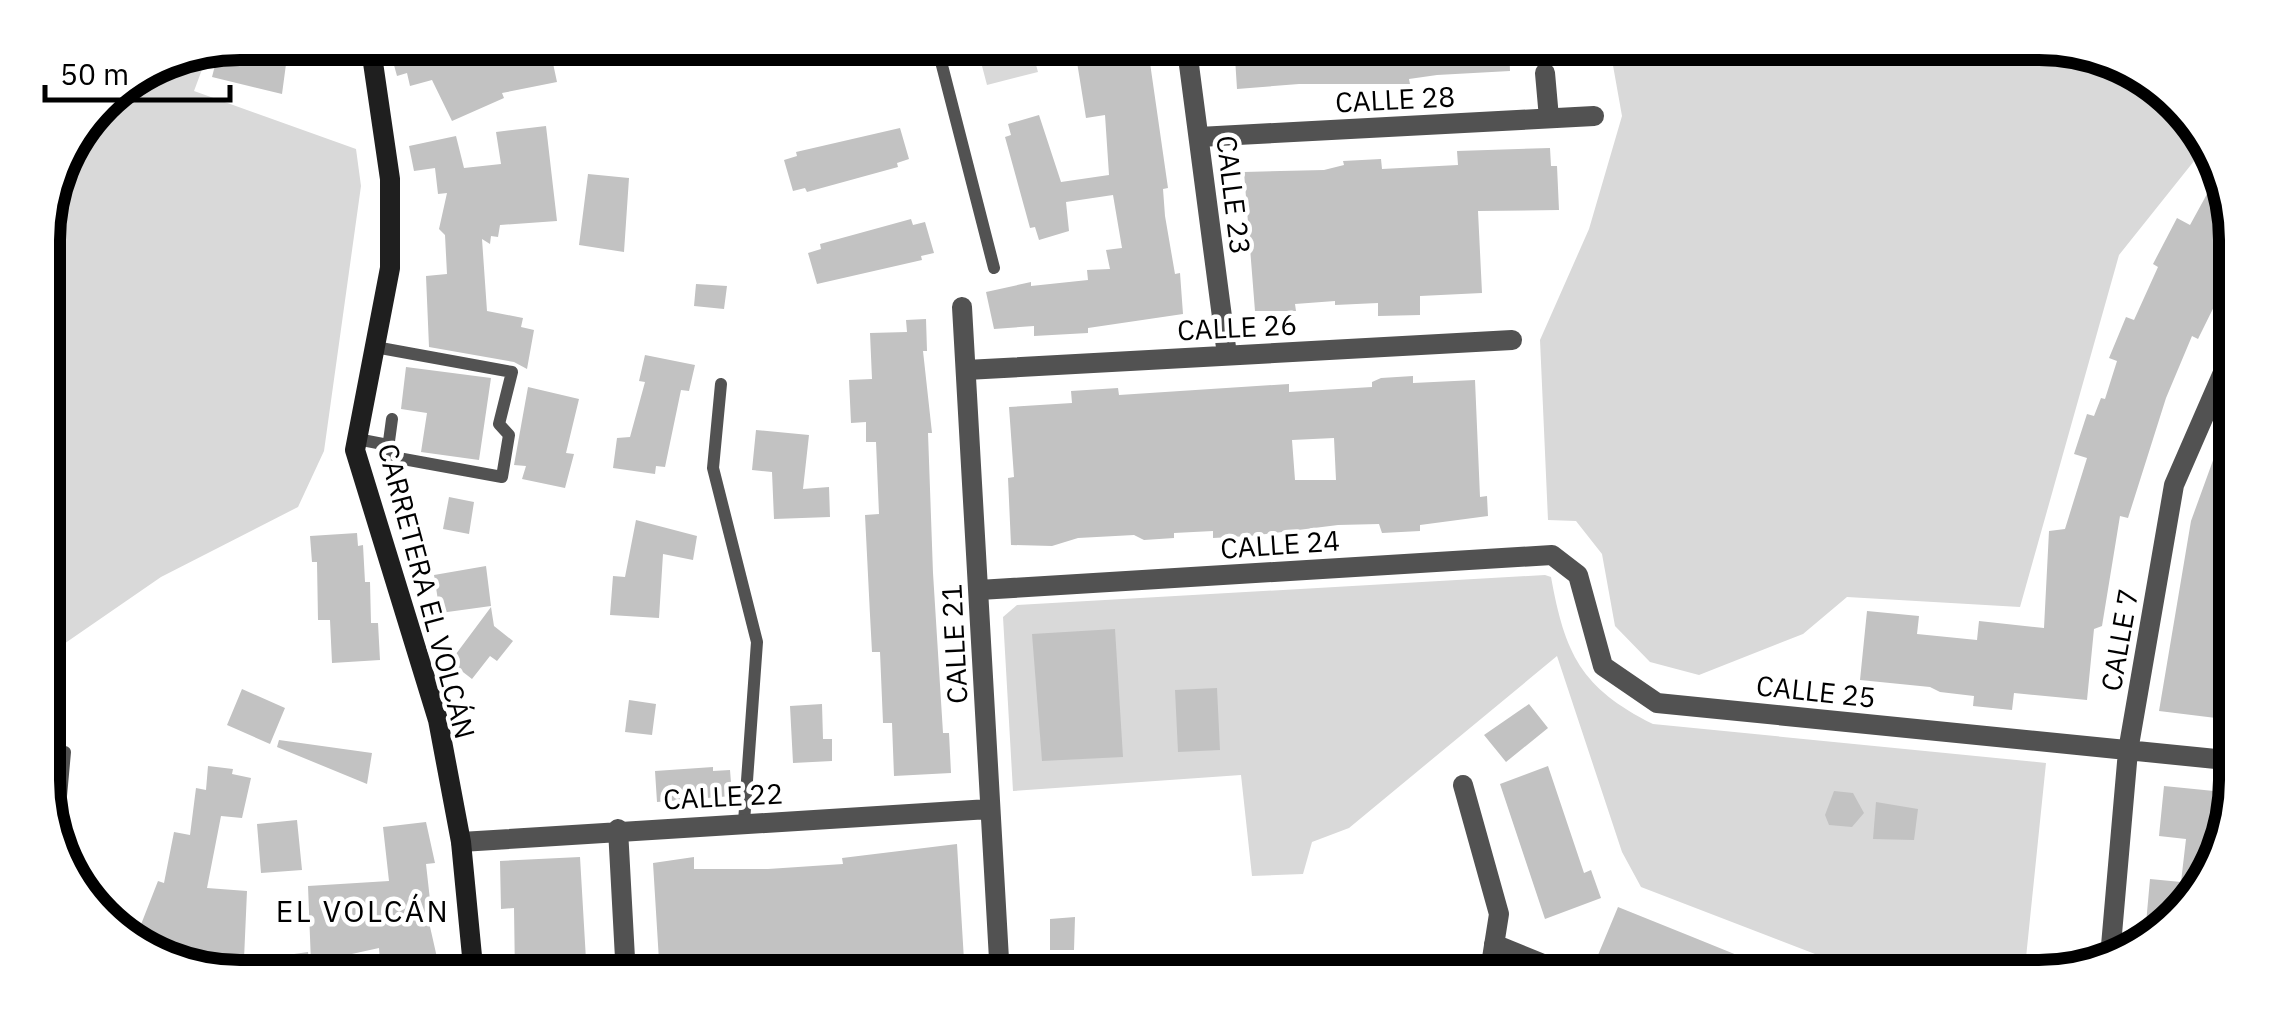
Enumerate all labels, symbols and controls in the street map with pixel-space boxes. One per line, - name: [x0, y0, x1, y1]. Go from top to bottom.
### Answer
- scale bar: [45, 40, 230, 102]
- text: 50 m: [60, 54, 129, 93]
- street label: CALLE 28: [1334, 77, 1456, 121]
- street label: CALLE 23: [1208, 133, 1260, 257]
- street label: CALLE 26: [1176, 305, 1298, 349]
- street label: CARRETERA EL VOLCÁN: [370, 439, 484, 743]
- street label: CALLE 24: [1219, 521, 1341, 567]
- street label: CALLE 21: [932, 583, 976, 705]
- street label: CALLE 7: [2092, 586, 2146, 694]
- street label: CALLE 25: [1754, 666, 1878, 716]
- street label: CALLE 22: [662, 774, 784, 818]
- district label: EL VOLCÁN: [276, 891, 450, 930]

